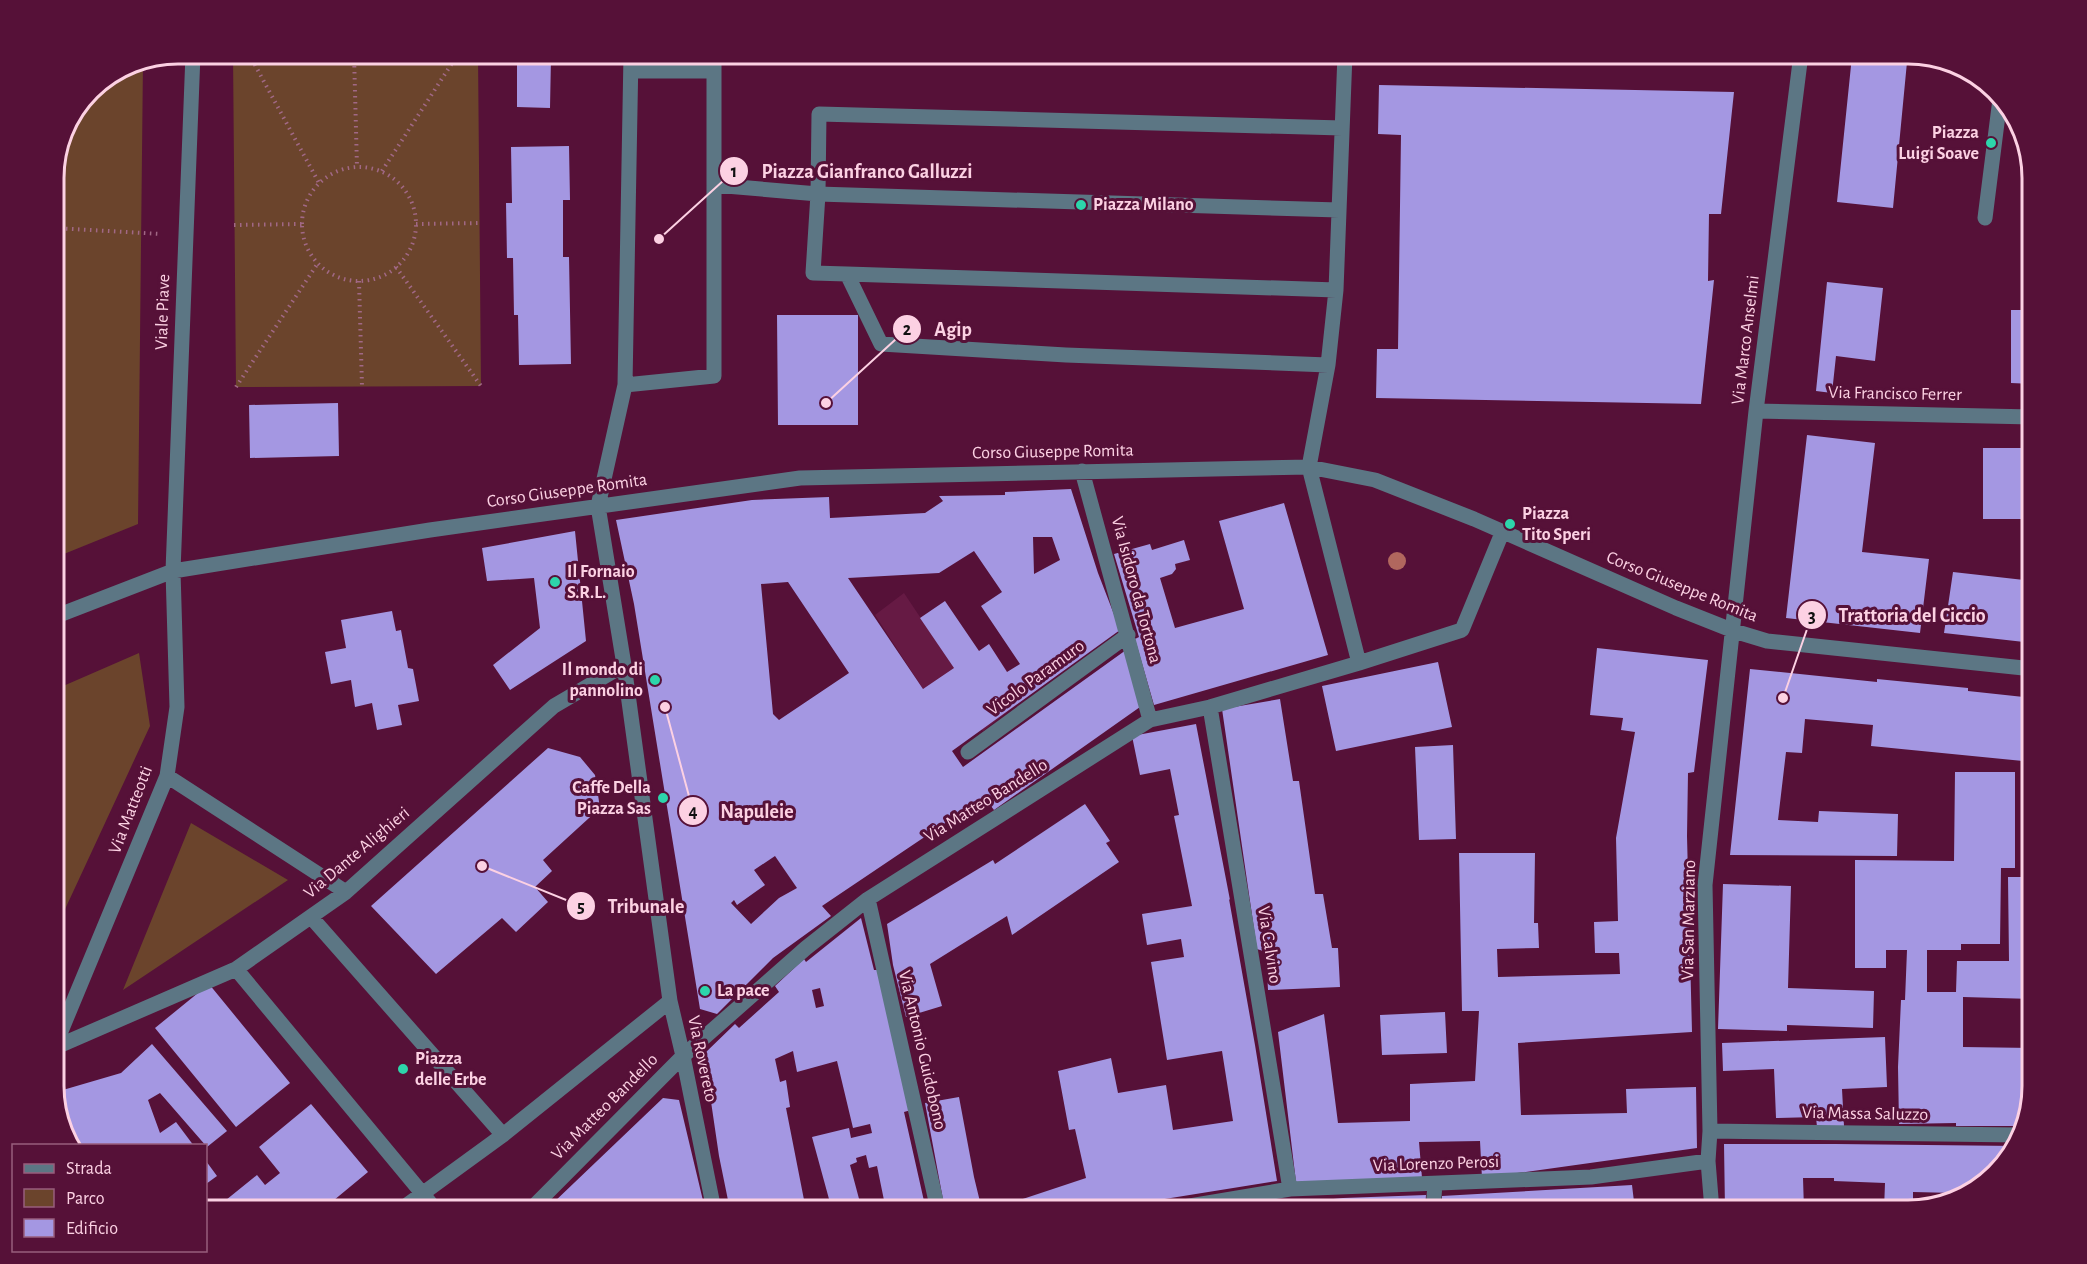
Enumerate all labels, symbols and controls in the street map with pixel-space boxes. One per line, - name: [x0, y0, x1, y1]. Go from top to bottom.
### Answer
- place label: Piazza Luigi Soave: [1898, 124, 1979, 163]
- marker: Piazza Luigi Soave: [1984, 136, 1998, 150]
- callout: Piazza Gianfranco Galluzzi: [719, 152, 984, 190]
- text: Piazza Gianfranco Galluzzi: [761, 162, 973, 182]
- text: 1: [731, 163, 737, 181]
- place label: Piazza Milano: [1093, 196, 1194, 214]
- marker: Piazza Milano: [1074, 198, 1088, 212]
- street label: Viale Piave: [153, 274, 173, 350]
- street label: Via Marco Anselmi: [1729, 274, 1763, 406]
- callout: Agip: [892, 310, 984, 348]
- text: Agip: [934, 320, 972, 340]
- text: 2: [903, 321, 912, 339]
- street label: Via Francisco Ferrer: [1828, 384, 1962, 404]
- street label: Corso Giuseppe Romita: [972, 442, 1134, 462]
- street label: Corso Giuseppe Romita: [486, 471, 648, 511]
- place label: Piazza Tito Speri: [1522, 505, 1591, 544]
- street label: Via Isidoro da Tortona: [1108, 515, 1164, 665]
- marker: Piazza Tito Speri: [1503, 517, 1517, 531]
- street label: Corso Giuseppe Romita: [1604, 548, 1760, 626]
- place label: Il Fornaio S.R.L.: [567, 563, 635, 602]
- marker: Il Fornaio S.R.L.: [548, 575, 562, 589]
- callout: Trattoria del Ciccio: [1797, 596, 1998, 634]
- text: Trattoria del Ciccio: [1838, 606, 1986, 626]
- text: 3: [1808, 608, 1816, 626]
- street label: Vicolo Paramuro: [984, 637, 1088, 719]
- place label: Il mondo di pannolino: [562, 661, 643, 700]
- marker: Il mondo di pannolino: [648, 673, 662, 687]
- street label: Via Matteo Bandello: [921, 756, 1051, 846]
- street label: Via Matteotti: [106, 764, 156, 856]
- place label: Caffe Della Piazza Sas: [572, 779, 651, 818]
- marker: Caffe Della Piazza Sas: [656, 791, 670, 805]
- callout: Napuleie: [678, 792, 806, 830]
- text: Napuleie: [720, 802, 794, 822]
- text: 4: [688, 803, 698, 821]
- street label: Via Dante Alighieri: [301, 804, 413, 902]
- street label: Via San Marziano: [1679, 860, 1699, 980]
- callout: Tribunale: [566, 887, 696, 925]
- text: Tribunale: [608, 897, 684, 917]
- text: 5: [577, 898, 585, 916]
- street label: Via Calvino: [1254, 905, 1284, 985]
- street label: Via Antonio Guidobono: [895, 969, 949, 1132]
- place label: La pace: [717, 982, 770, 1000]
- marker: La pace: [698, 984, 712, 998]
- street label: Via Rovereto: [684, 1014, 720, 1104]
- place label: Piazza delle Erbe: [415, 1050, 487, 1089]
- street label: Via Matteo Bandello: [548, 1050, 662, 1164]
- marker: Piazza delle Erbe: [396, 1062, 410, 1076]
- street label: Via Massa Saluzzo: [1802, 1104, 1928, 1124]
- legend: [12, 1144, 207, 1252]
- street label: Via Lorenzo Perosi: [1372, 1153, 1500, 1175]
- text: Strada: [66, 1160, 112, 1178]
- text: Parco: [66, 1190, 105, 1208]
- text: Edificio: [66, 1220, 118, 1238]

